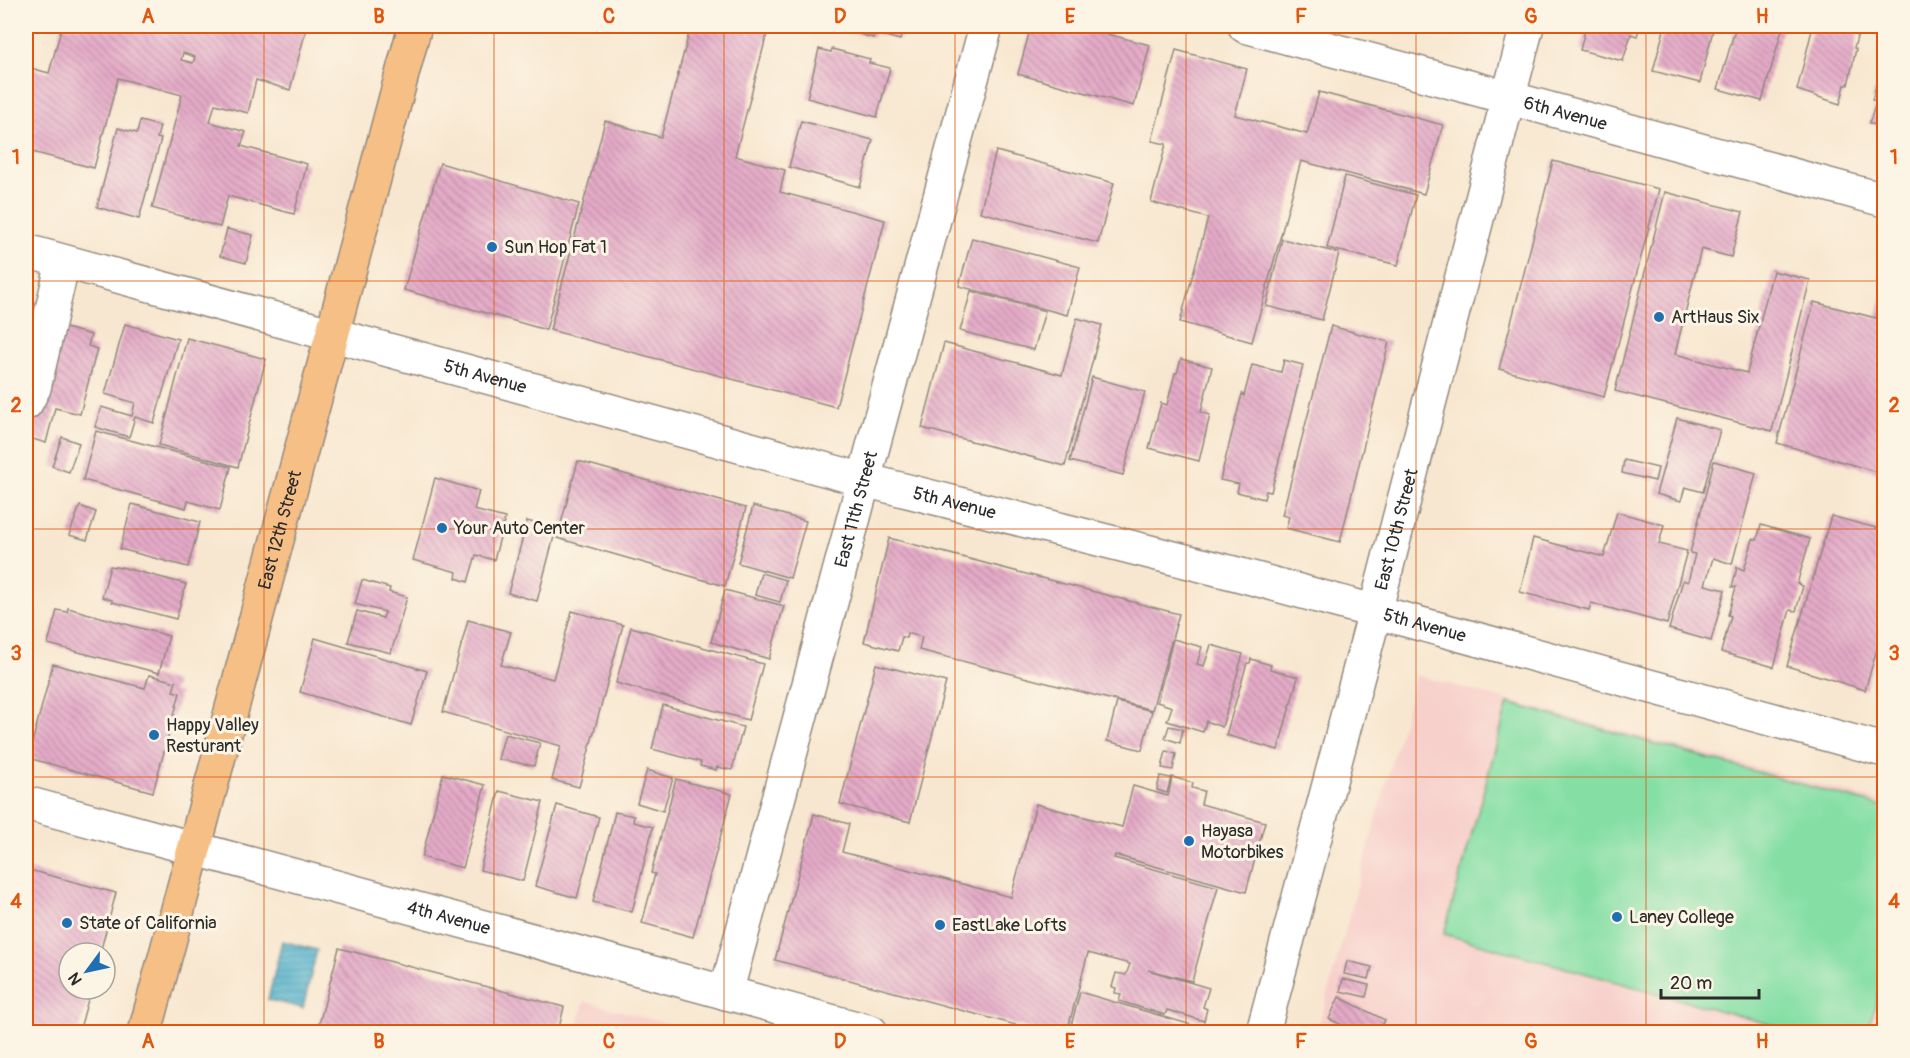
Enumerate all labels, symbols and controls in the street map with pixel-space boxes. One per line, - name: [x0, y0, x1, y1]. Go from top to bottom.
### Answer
- text: A: [142, 4, 155, 29]
- text: B: [373, 4, 385, 29]
- text: C: [603, 4, 615, 29]
- text: D: [834, 4, 847, 29]
- text: E: [1065, 4, 1076, 29]
- text: F: [1295, 4, 1307, 29]
- text: G: [1524, 4, 1538, 29]
- text: H: [1756, 4, 1769, 29]
- street label: 6th Avenue: [1521, 91, 1610, 136]
- text: 1: [12, 145, 20, 170]
- text: 1: [1890, 145, 1898, 170]
- place label: Sun Hop Fat 1: [504, 236, 607, 259]
- marker: Sun Hop Fat 1: [485, 240, 499, 254]
- place label: ArtHaus Six: [1671, 306, 1759, 329]
- marker: ArtHaus Six: [1652, 310, 1666, 324]
- street label: 5th Avenue: [441, 355, 529, 399]
- text: 2: [10, 393, 22, 418]
- text: 2: [1888, 393, 1900, 418]
- street label: East 11th Street: [830, 448, 883, 570]
- street label: East 10th Street: [1370, 466, 1424, 593]
- street label: East 12th Street: [253, 467, 307, 592]
- street label: 5th Avenue: [910, 482, 998, 525]
- place label: Your Auto Center: [453, 517, 585, 540]
- marker: Your Auto Center: [435, 521, 449, 535]
- street label: 5th Avenue: [1381, 603, 1469, 648]
- text: 3: [10, 641, 22, 666]
- text: 3: [1888, 641, 1900, 666]
- place label: Happy Valley Resturant: [166, 714, 259, 758]
- marker: Happy Valley Resturant: [147, 728, 161, 742]
- place label: Hayasa Motorbikes: [1201, 820, 1283, 864]
- marker: Hayasa Motorbikes: [1182, 834, 1196, 848]
- text: 4: [10, 889, 22, 914]
- text: 4: [1888, 889, 1900, 914]
- street label: 4th Avenue: [404, 896, 493, 940]
- place label: Laney College: [1629, 906, 1734, 929]
- marker: Laney College: [1610, 910, 1624, 924]
- place label: State of California: [79, 912, 217, 935]
- place label: EastLake Lofts: [952, 914, 1066, 937]
- marker: State of California: [60, 916, 74, 930]
- marker: EastLake Lofts: [933, 918, 947, 932]
- north arrow: [57, 941, 117, 1001]
- scale bar: [1661, 962, 1758, 1000]
- text: N: [64, 968, 87, 989]
- text: 20 m: [1670, 972, 1712, 995]
- text: A: [142, 1029, 155, 1054]
- text: B: [373, 1029, 385, 1054]
- text: C: [603, 1029, 615, 1054]
- text: D: [834, 1029, 847, 1054]
- text: E: [1065, 1029, 1076, 1054]
- text: F: [1295, 1029, 1307, 1054]
- text: G: [1524, 1029, 1538, 1054]
- text: H: [1756, 1029, 1769, 1054]

